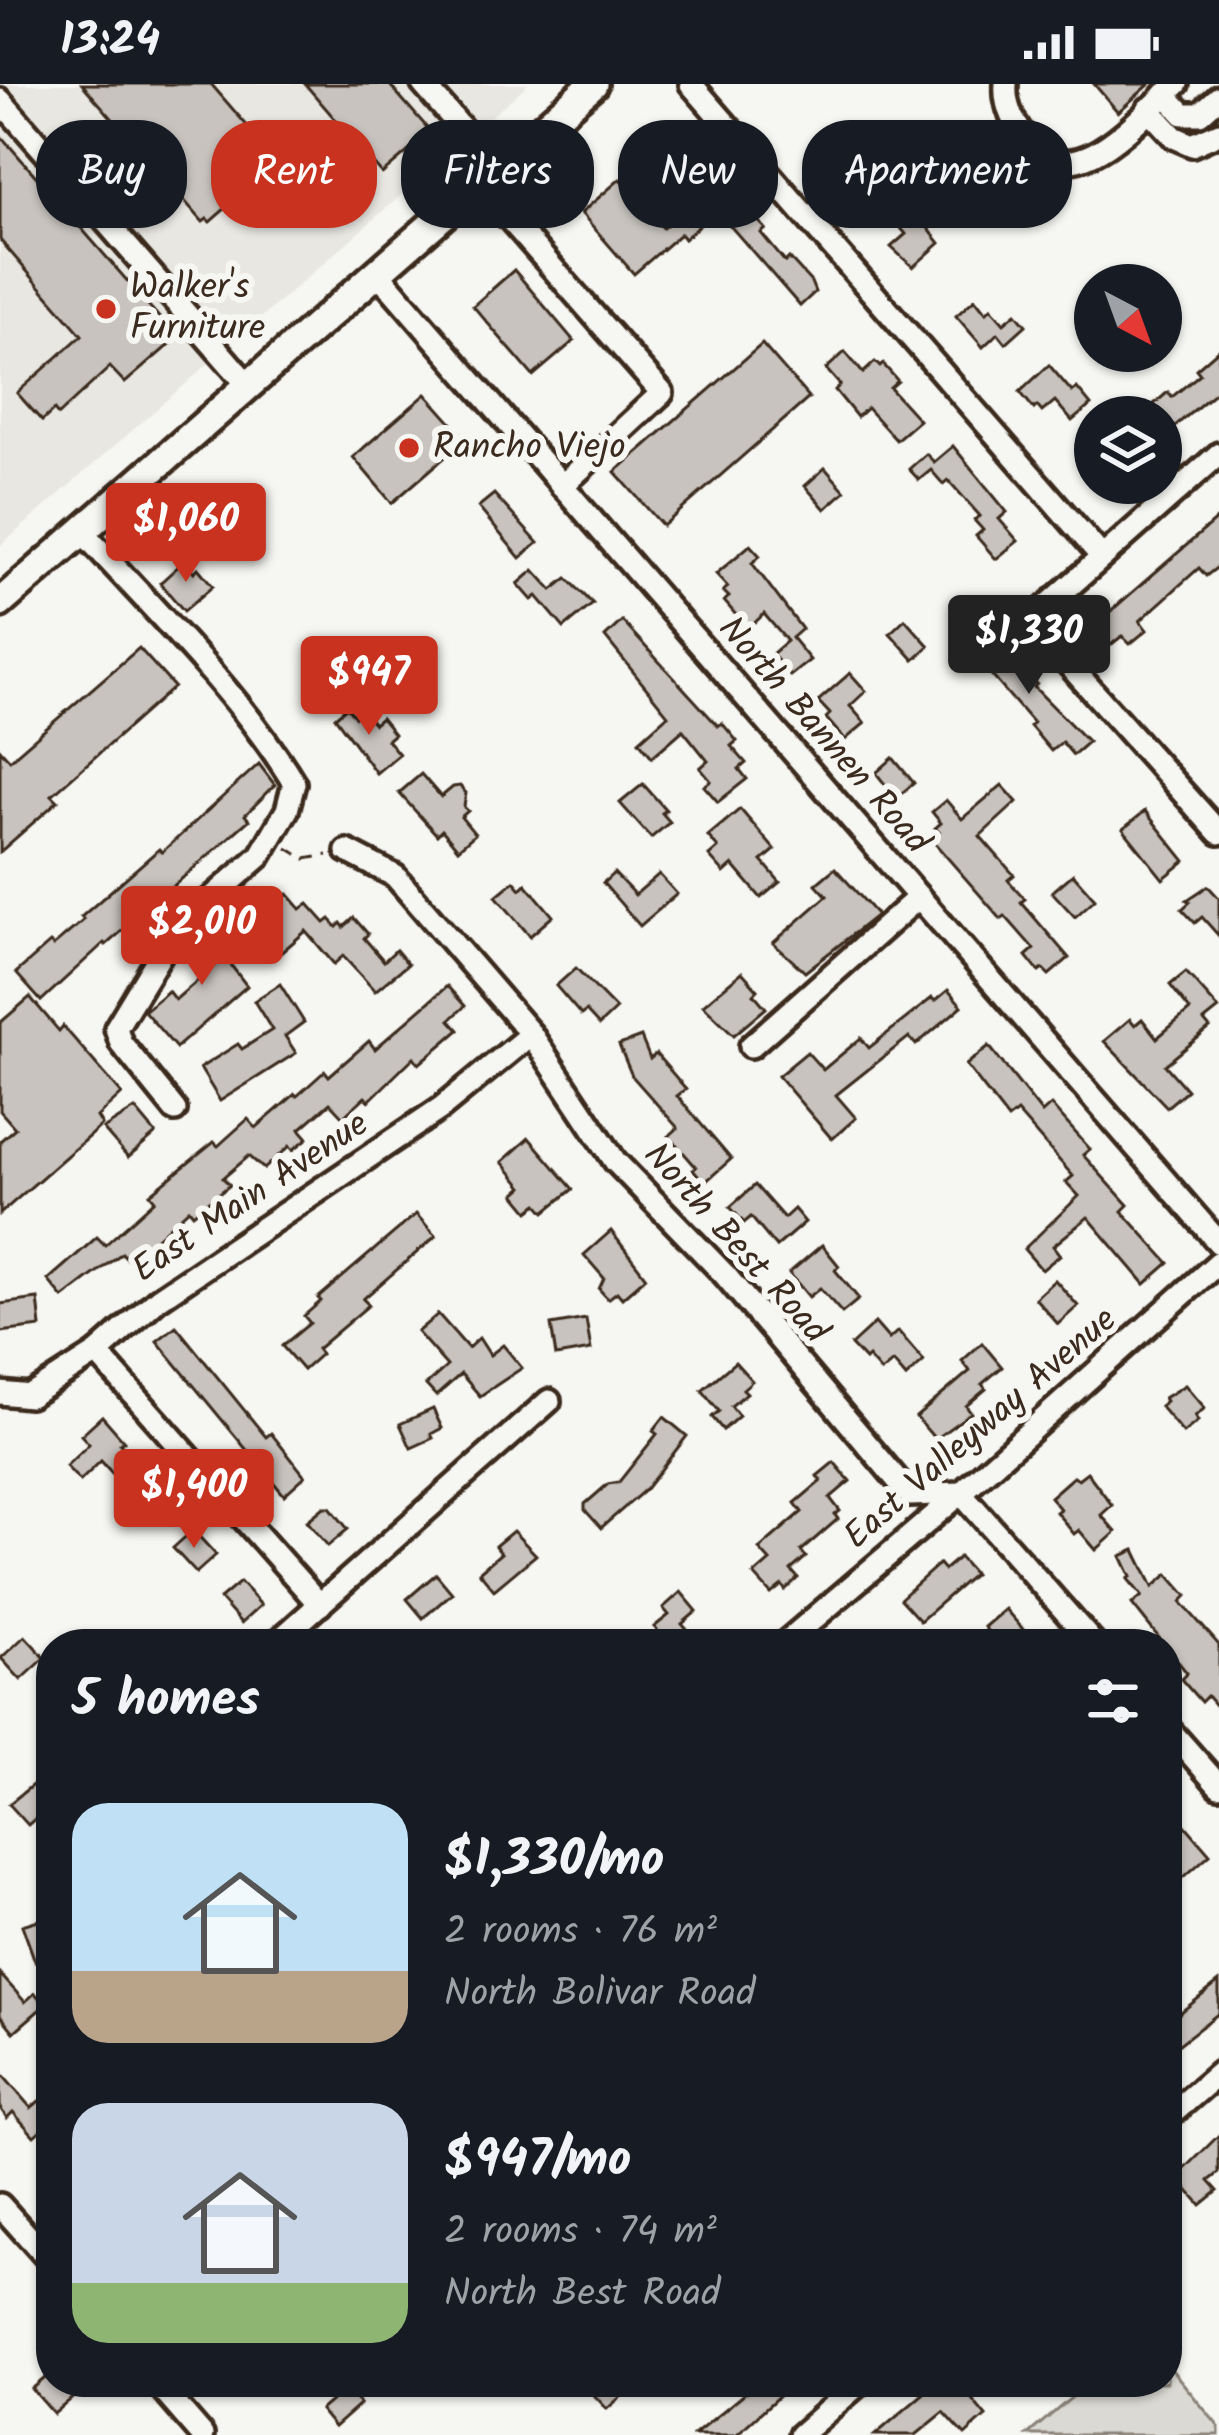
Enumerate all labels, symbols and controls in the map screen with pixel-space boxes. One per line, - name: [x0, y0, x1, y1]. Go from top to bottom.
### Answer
- text: 13:24: [60, 6, 160, 78]
- chip: Buy: [36, 120, 187, 228]
- chip: Rent: [211, 120, 377, 228]
- chip: Filters: [401, 120, 594, 228]
- chip: New: [618, 120, 778, 228]
- chip: Apartment: [802, 120, 1072, 228]
- place label: Walker's Furniture: [130, 260, 265, 358]
- north arrow: [1074, 264, 1182, 372]
- map controls: [1074, 264, 1182, 504]
- marker: Walker's Furniture: [93, 296, 119, 322]
- button: layers: [1074, 396, 1182, 504]
- place label: Rancho Viejo: [433, 420, 626, 477]
- marker: Rancho Viejo: [396, 435, 422, 461]
- pin: $1,060: [88, 483, 284, 585]
- text: $1,060: [133, 491, 239, 553]
- pin: $1,330: [931, 595, 1127, 697]
- text: $1,330: [975, 603, 1083, 665]
- street label: North Bannen Road: [703, 604, 944, 869]
- pin: $947: [298, 636, 440, 738]
- text: $947: [328, 644, 410, 706]
- pin: $2,010: [104, 886, 300, 988]
- text: $2,010: [148, 894, 256, 956]
- street label: East Main Avenue: [121, 1097, 381, 1299]
- street label: North Best Road: [628, 1130, 842, 1359]
- street label: East Valleyway Avenue: [831, 1294, 1131, 1564]
- pin: $1,400: [96, 1449, 292, 1551]
- text: $1,400: [141, 1457, 247, 1519]
- text: 5 homes: [72, 1661, 260, 1742]
- icon: filters: [1080, 1668, 1146, 1734]
- text: $1,330/mo: [444, 1821, 664, 1902]
- icon: home: [168, 1851, 312, 1995]
- text: 2 rooms · 76 m²: [444, 1902, 717, 1964]
- text: North Bolivar Road: [444, 1964, 755, 2026]
- text: $947/mo: [444, 2121, 631, 2202]
- icon: home: [168, 2151, 312, 2295]
- text: 2 rooms · 74 m²: [444, 2202, 717, 2264]
- text: North Best Road: [444, 2264, 721, 2326]

